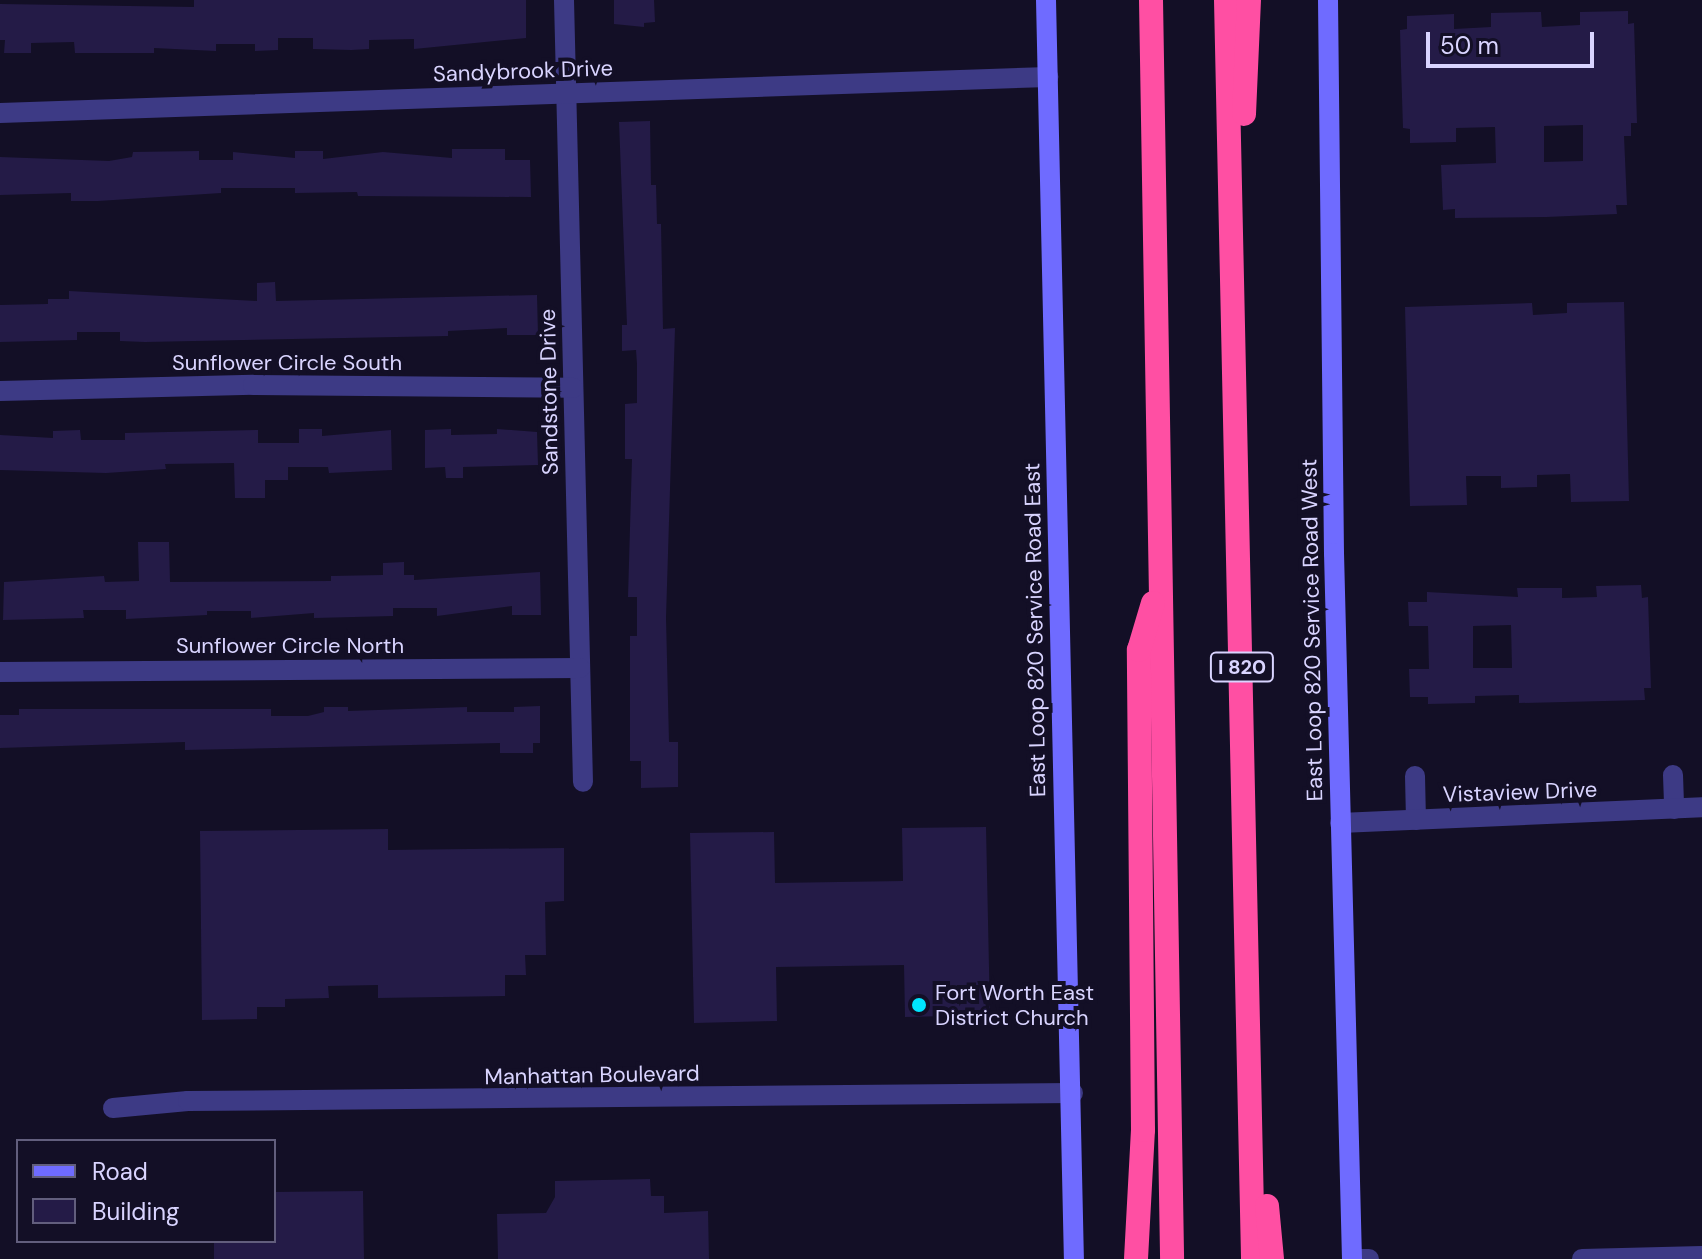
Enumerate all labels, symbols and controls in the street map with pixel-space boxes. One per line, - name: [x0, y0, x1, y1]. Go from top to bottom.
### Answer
- scale bar: [1430, 16, 1598, 66]
- text: 50 m: [1440, 30, 1499, 61]
- street label: Sandybrook Drive: [433, 55, 613, 87]
- street label: Sandstone Drive: [534, 309, 564, 475]
- street label: Sunflower Circle South: [172, 350, 402, 376]
- street label: East Loop 820 Service Road West: [1296, 458, 1328, 802]
- street label: East Loop 820 Service Road East: [1019, 463, 1051, 797]
- street label: Sunflower Circle North: [176, 633, 404, 659]
- road number: I 820: [1208, 651, 1276, 683]
- street label: Vistaview Drive: [1442, 776, 1598, 808]
- place label: Fort Worth East District Church: [935, 979, 1094, 1030]
- marker: Fort Worth East District Church: [910, 996, 928, 1014]
- street label: Manhattan Boulevard: [484, 1060, 700, 1090]
- legend: [16, 1139, 276, 1243]
- text: Road: [92, 1156, 148, 1187]
- text: Building: [92, 1196, 179, 1227]

